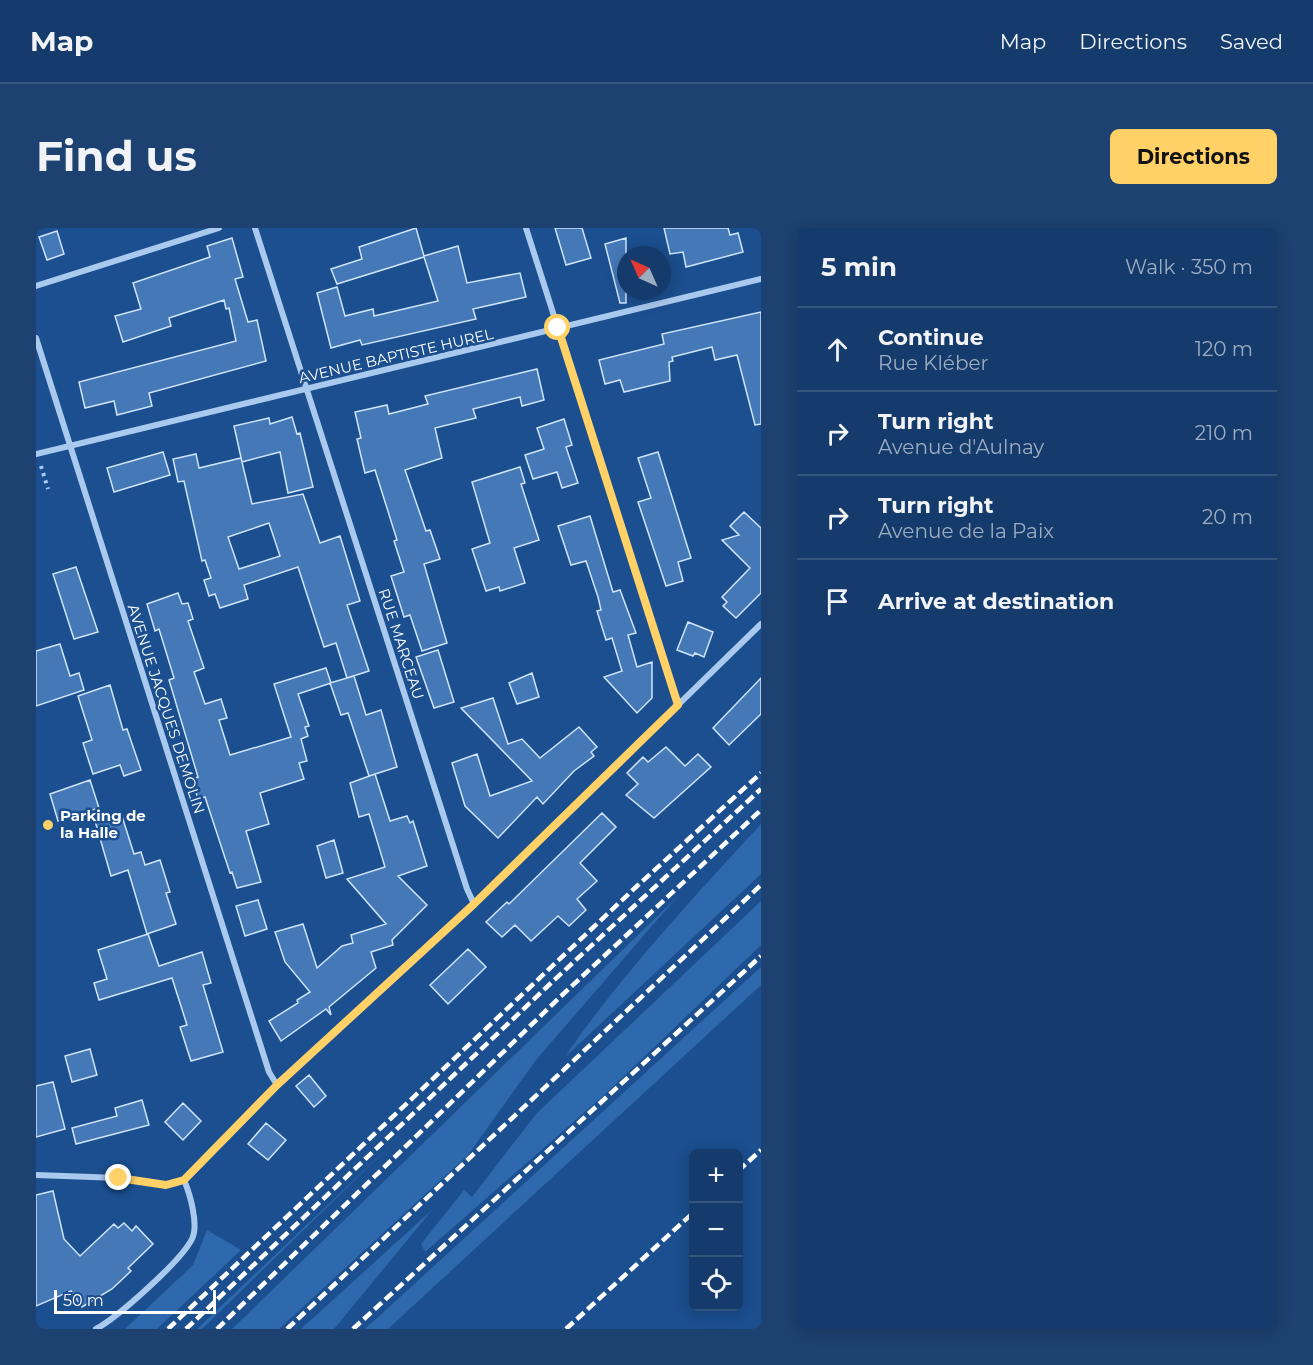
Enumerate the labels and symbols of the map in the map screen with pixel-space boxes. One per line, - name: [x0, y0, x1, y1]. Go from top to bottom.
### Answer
- north arrow: [617, 246, 671, 300]
- route start: [544, 314, 570, 340]
- street label: AVENUE BAPTISTE HUREL: [297, 324, 495, 387]
- street label: RUE MARCEAU: [375, 586, 428, 702]
- street label: AVENUE JACQUES DEMOLIN: [124, 602, 209, 816]
- place label: Parking de la Halle: [60, 806, 146, 842]
- marker: Parking de la Halle: [41, 818, 55, 832]
- route end: [105, 1164, 131, 1190]
- scale bar: [54, 1287, 216, 1314]

